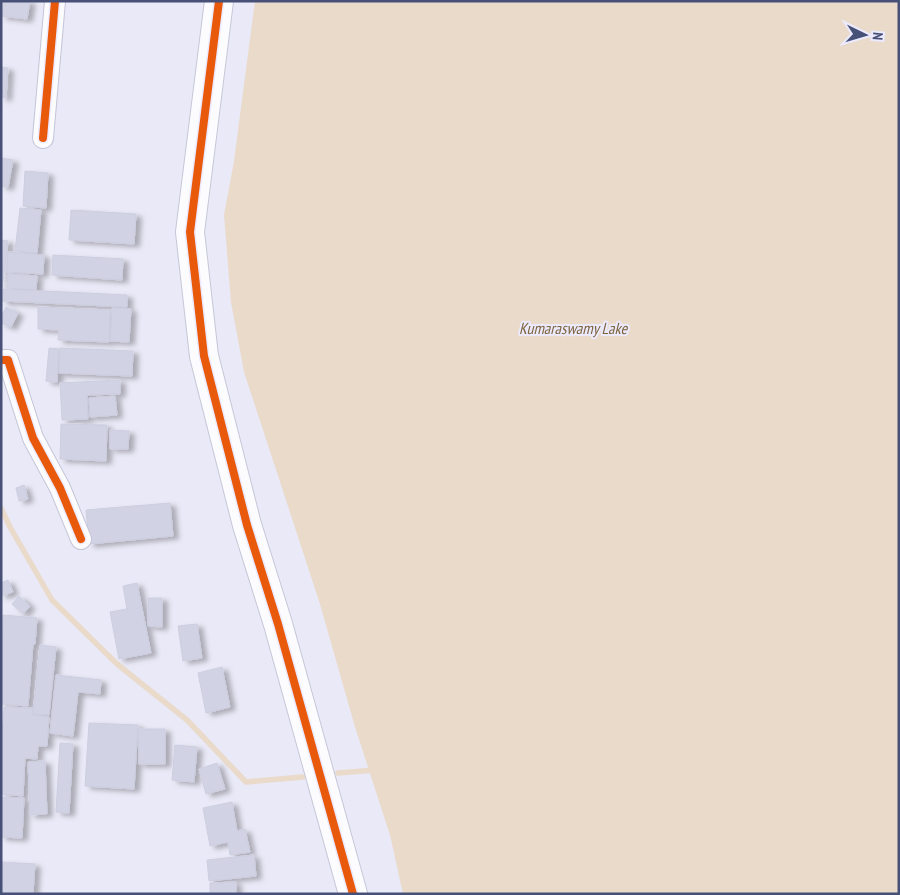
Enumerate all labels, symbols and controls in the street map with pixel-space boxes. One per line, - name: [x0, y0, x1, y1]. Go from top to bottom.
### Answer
- north arrow: [840, 10, 890, 60]
- text: N: [869, 32, 887, 41]
- water label: Kumaraswamy Lake: [519, 318, 628, 338]

